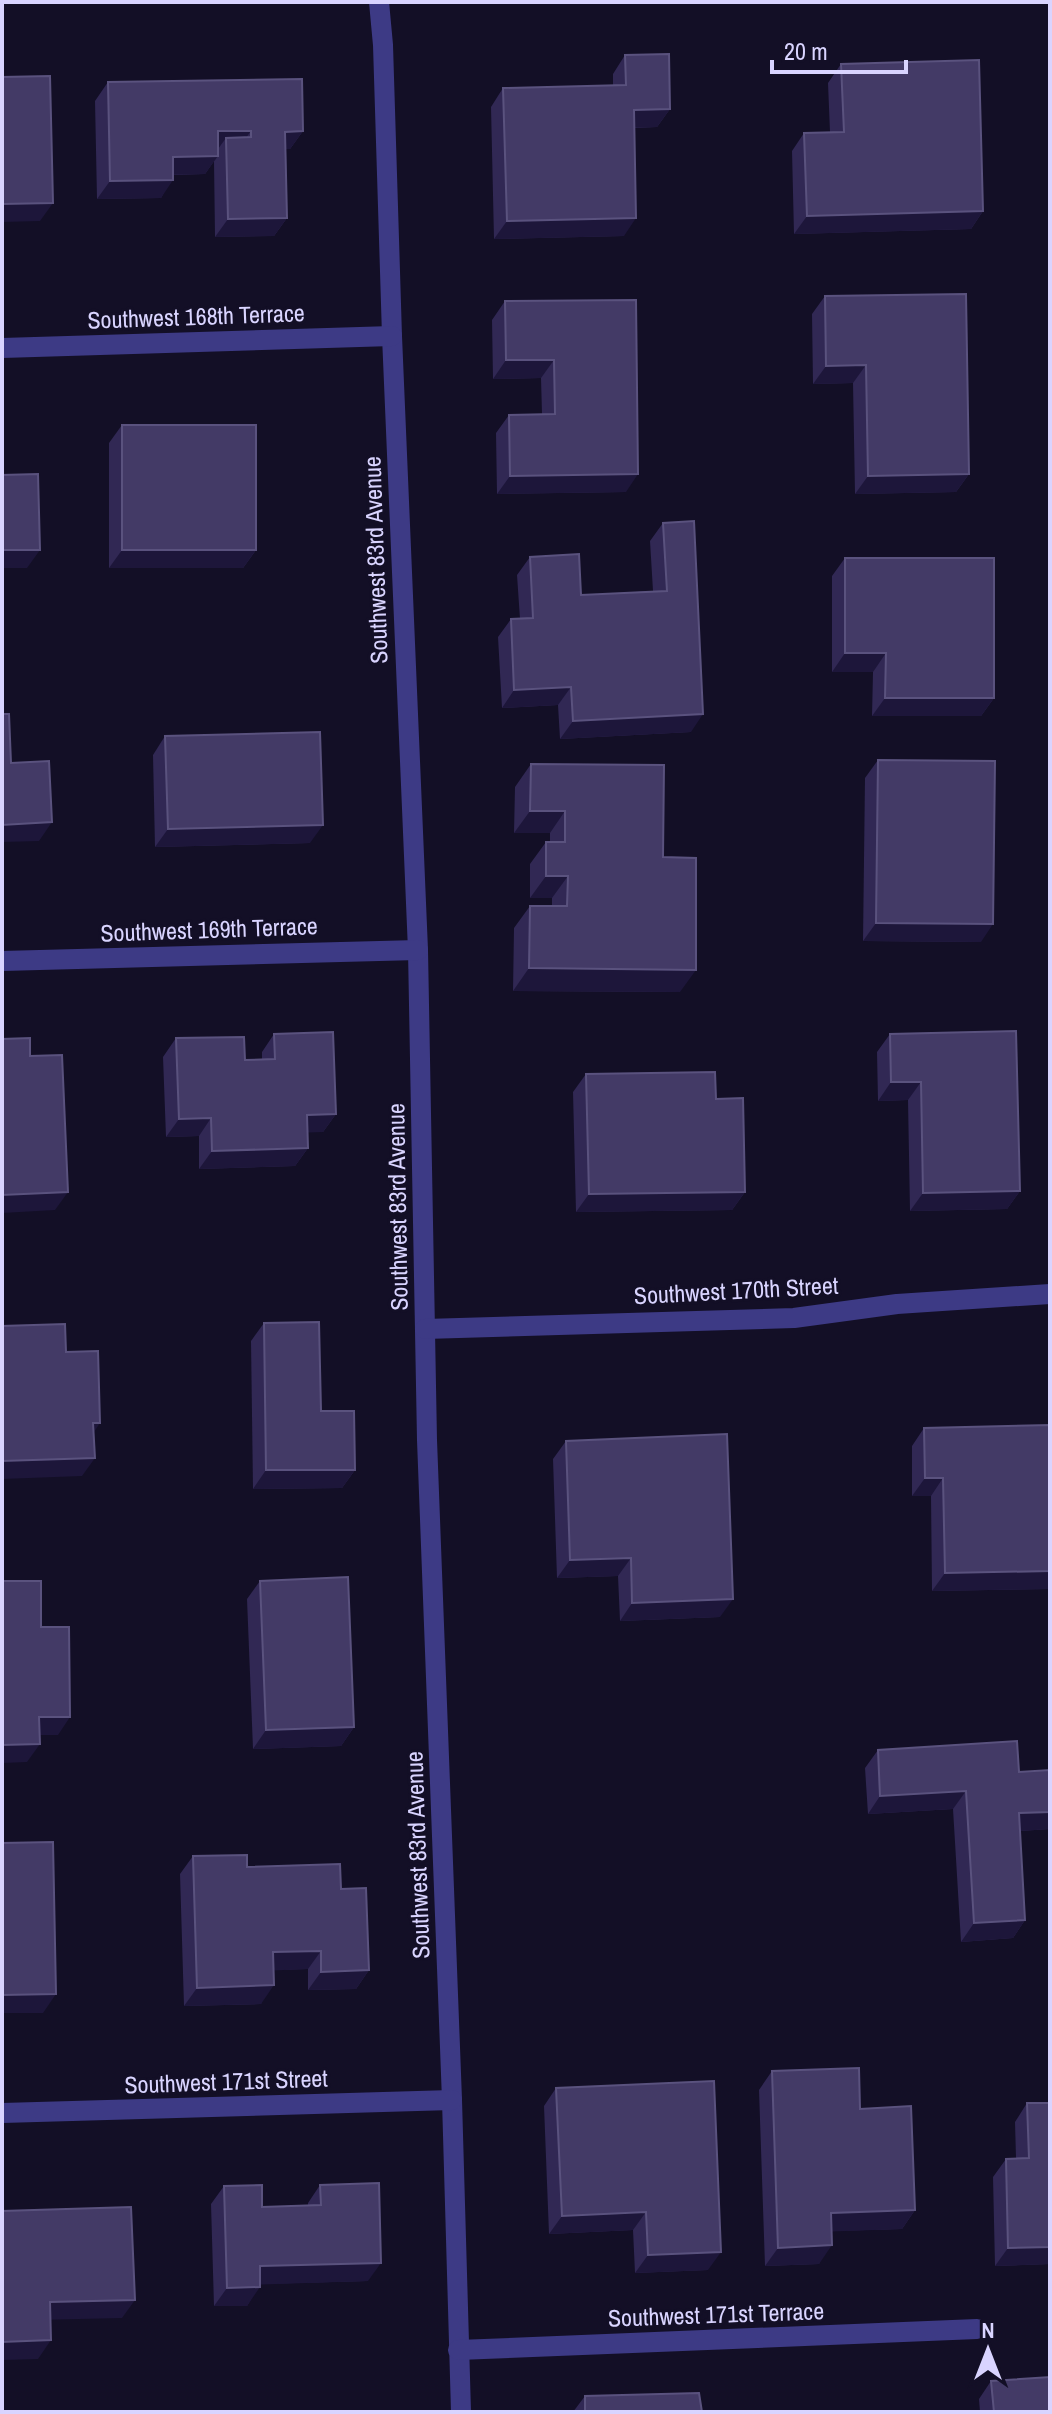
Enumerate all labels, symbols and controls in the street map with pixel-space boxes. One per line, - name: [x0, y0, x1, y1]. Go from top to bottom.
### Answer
- scale bar: [772, 24, 906, 74]
- text: 20 m: [784, 35, 828, 67]
- street label: Southwest 168th Terrace: [87, 296, 305, 336]
- street label: Southwest 83rd Avenue: [355, 456, 395, 664]
- street label: Southwest 169th Terrace: [100, 909, 318, 949]
- street label: Southwest 83rd Avenue: [379, 1103, 415, 1311]
- street label: Southwest 170th Street: [633, 1269, 840, 1311]
- street label: Southwest 83rd Avenue: [397, 1751, 437, 1959]
- street label: Southwest 171st Street: [124, 2061, 329, 2101]
- street label: Southwest 171st Terrace: [607, 2294, 825, 2334]
- north arrow: [948, 2310, 1028, 2390]
- text: N: [981, 2315, 995, 2345]

